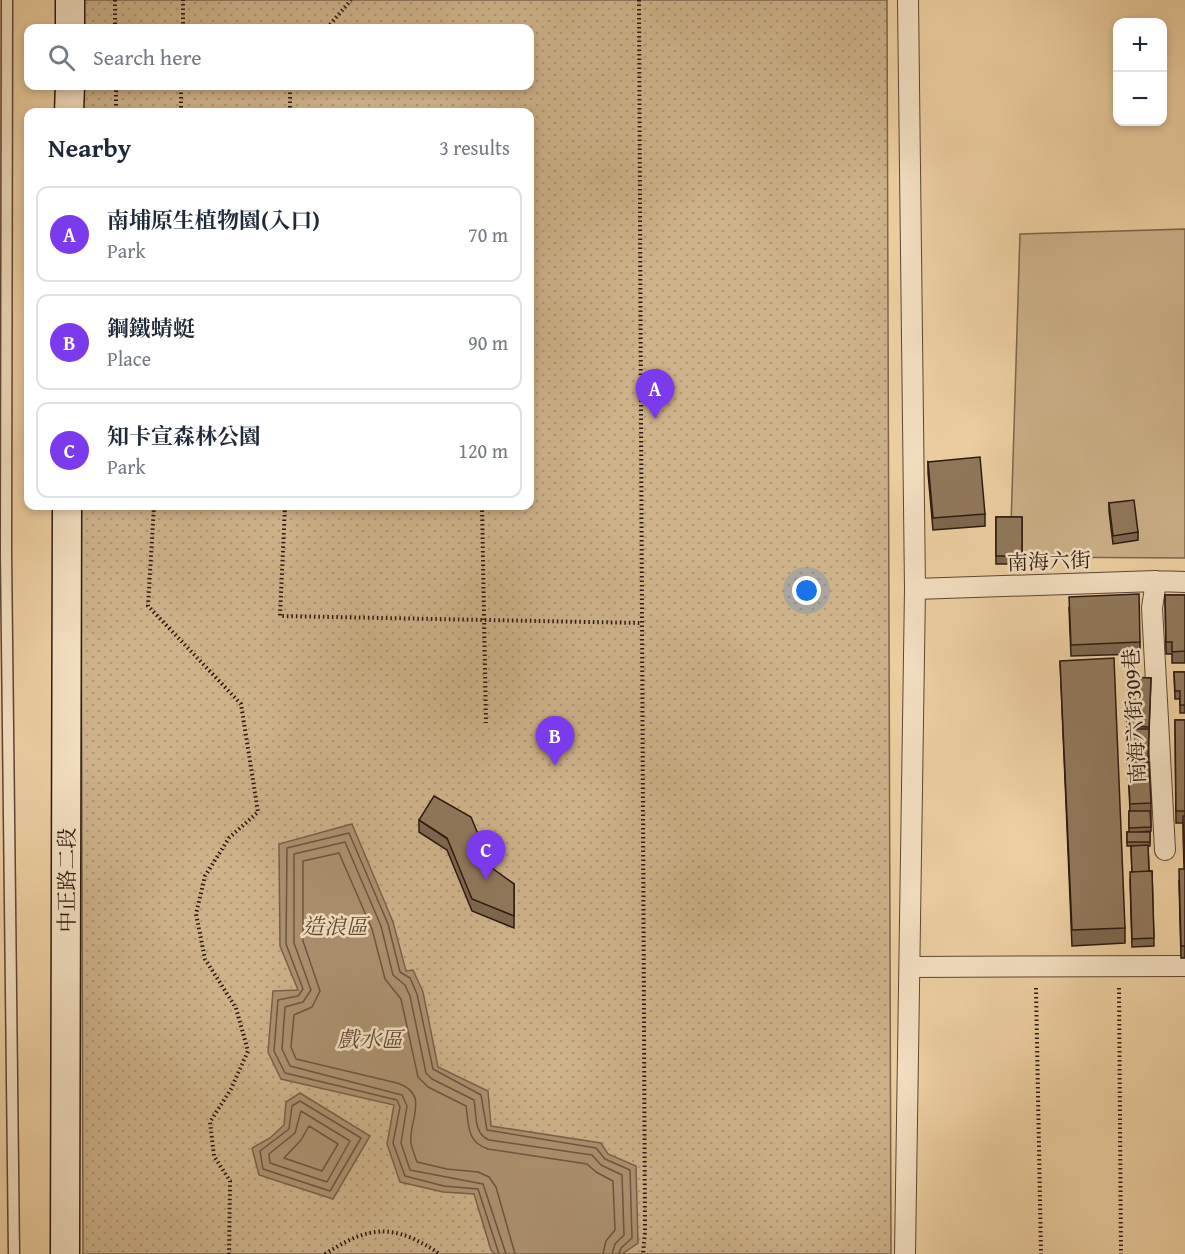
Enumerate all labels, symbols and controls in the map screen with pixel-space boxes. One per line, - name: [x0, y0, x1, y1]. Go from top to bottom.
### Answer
- map controls: [1113, 18, 1167, 126]
- button: +: [1113, 18, 1167, 72]
- search box: [24, 24, 534, 90]
- icon: search: [45, 41, 78, 74]
- text: Search here: [93, 41, 202, 73]
- button: −: [1113, 72, 1167, 126]
- text: Nearby: [48, 128, 131, 167]
- text: 3 results: [439, 133, 510, 162]
- text: 南埔原生植物園(入口): [107, 204, 320, 236]
- text: A: [63, 220, 76, 249]
- text: 70 m: [468, 220, 508, 249]
- text: Park: [107, 236, 146, 265]
- text: 鋼鐵蜻蜓: [107, 312, 195, 344]
- text: B: [63, 328, 76, 357]
- text: 90 m: [468, 328, 508, 357]
- text: Place: [107, 344, 151, 373]
- pin: A: [636, 370, 674, 419]
- text: 知卡宣森林公園: [107, 420, 261, 452]
- text: C: [64, 436, 75, 465]
- text: 120 m: [458, 436, 508, 465]
- text: Park: [107, 452, 146, 481]
- street label: 南海六街: [1006, 544, 1092, 578]
- your location: [792, 576, 821, 605]
- street label: 南海六街309巷: [1115, 648, 1153, 784]
- pin: B: [536, 716, 574, 766]
- street label: 中正路二段: [51, 828, 82, 933]
- pin: C: [466, 830, 506, 880]
- water label: 造浪區: [302, 910, 371, 942]
- water label: 戲水區: [337, 1023, 406, 1055]

